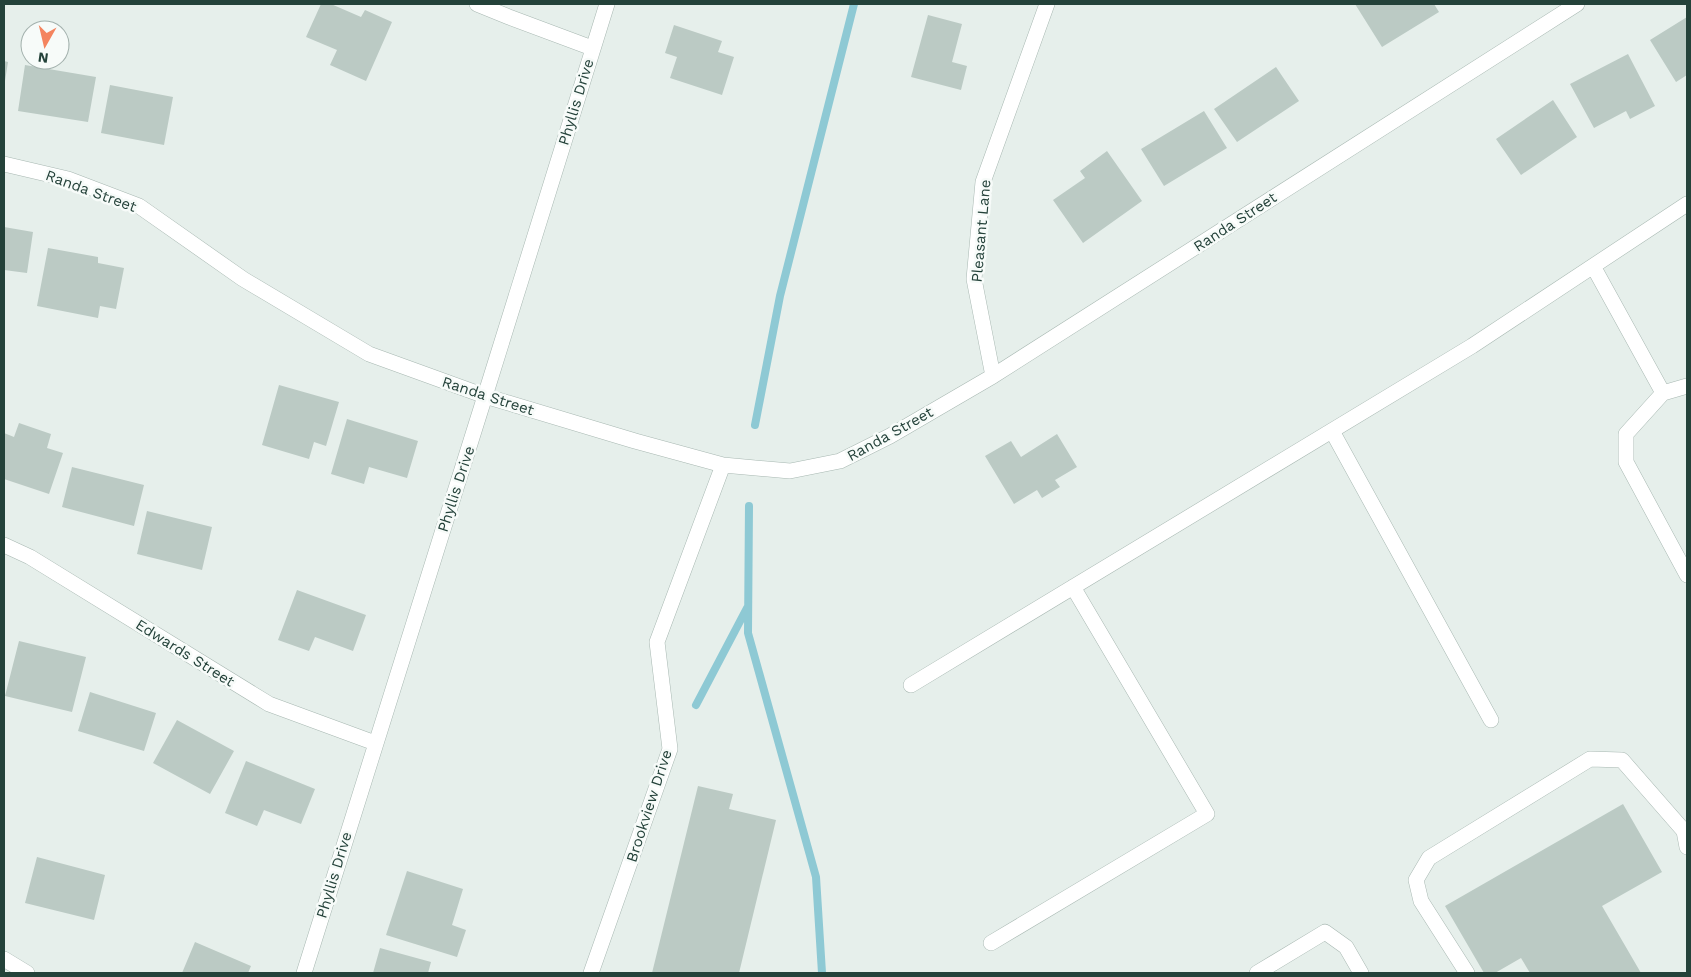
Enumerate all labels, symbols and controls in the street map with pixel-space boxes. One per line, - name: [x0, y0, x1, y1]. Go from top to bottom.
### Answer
- north arrow: [20, 20, 70, 70]
- text: N: [37, 49, 49, 67]
- street label: Phyllis Drive: [554, 57, 598, 147]
- street label: Randa Street: [43, 166, 140, 216]
- street label: Pleasant Lane: [968, 179, 994, 283]
- street label: Randa Street: [1190, 188, 1281, 256]
- street label: Randa Street: [440, 373, 537, 420]
- street label: Randa Street: [844, 403, 937, 465]
- street label: Phyllis Drive: [434, 444, 478, 534]
- street label: Edwards Street: [132, 615, 238, 691]
- street label: Brookview Drive: [622, 748, 676, 864]
- street label: Phyllis Drive: [312, 830, 356, 920]

